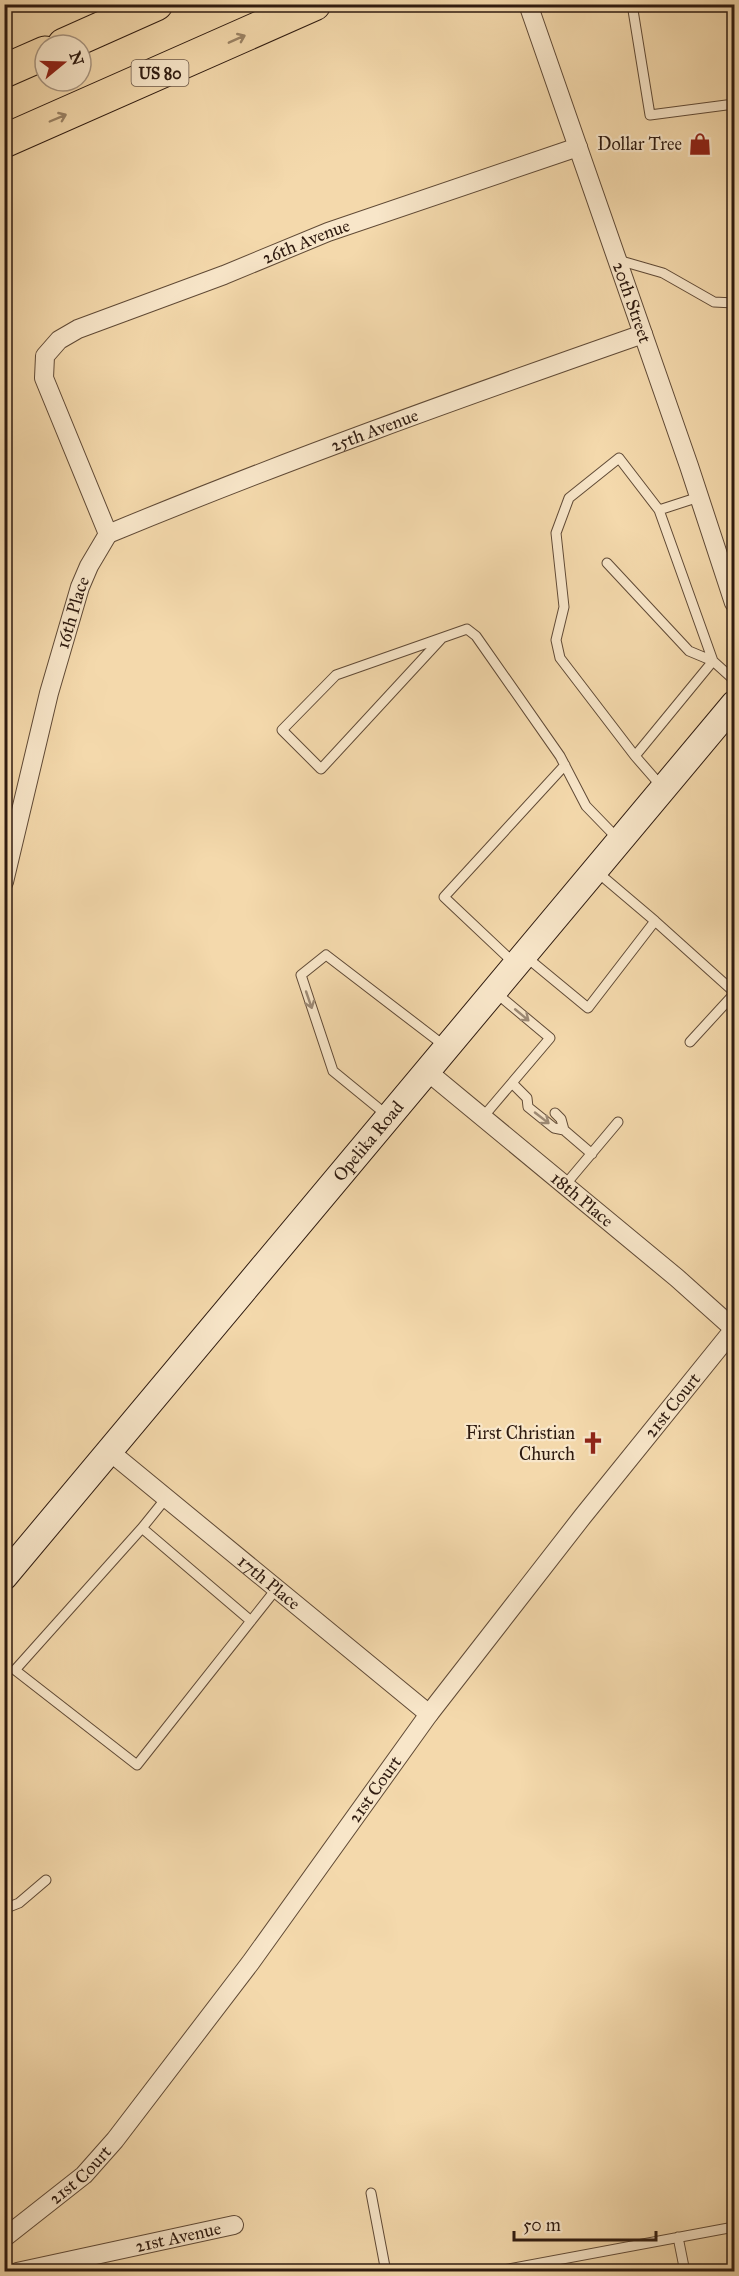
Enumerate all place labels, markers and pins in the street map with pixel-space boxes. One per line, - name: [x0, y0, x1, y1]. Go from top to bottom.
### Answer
- shop icon: Dollar Tree: [687, 131, 713, 157]
- place label: Dollar Tree: [597, 133, 682, 155]
- place label: First Christian Church: [466, 1422, 575, 1465]
- church icon: First Christian Church: [580, 1430, 606, 1456]

